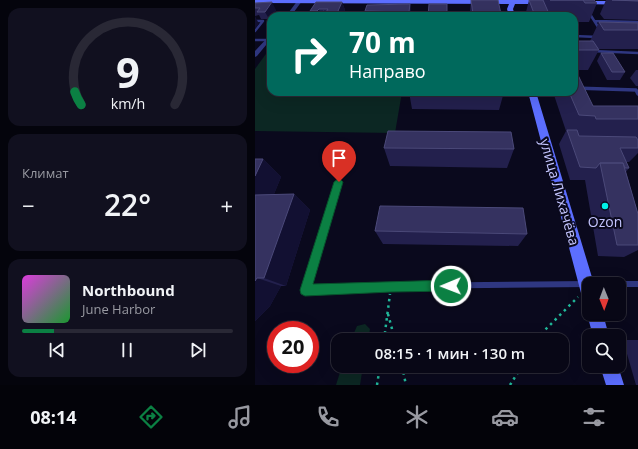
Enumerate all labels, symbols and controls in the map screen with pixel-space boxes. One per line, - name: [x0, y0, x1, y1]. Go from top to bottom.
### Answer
- text: 70 m: [349, 23, 416, 61]
- icon: right: [283, 28, 335, 80]
- text: 9: [116, 44, 139, 100]
- text: Направо: [349, 59, 426, 83]
- text: km/h: [110, 93, 145, 112]
- street label: улица Лихачёва: [536, 136, 584, 248]
- pin: [322, 141, 356, 182]
- icon: arrive: [328, 147, 350, 169]
- text: Климат: [22, 164, 69, 182]
- text: 22°: [104, 184, 151, 225]
- text: −: [22, 190, 35, 220]
- text: +: [220, 190, 233, 220]
- marker: Ozon: [600, 201, 610, 211]
- place label: Ozon: [588, 212, 622, 231]
- position arrow: [430, 265, 472, 307]
- north arrow: [582, 277, 626, 321]
- map controls: [582, 277, 626, 373]
- text: Northbound: [82, 280, 175, 300]
- text: June Harbor: [82, 300, 155, 318]
- speed limit sign: 20: [267, 321, 319, 373]
- button: search: [582, 329, 626, 373]
- icon: previous: [46, 339, 68, 361]
- icon: pause: [116, 339, 138, 361]
- icon: next: [187, 339, 209, 361]
- text: 08:15 · 1 мин · 130 m: [375, 343, 525, 363]
- icon: directions: [137, 403, 165, 431]
- icon: music: [226, 403, 254, 431]
- icon: phone: [314, 403, 342, 431]
- icon: climate: [403, 403, 431, 431]
- icon: car: [491, 403, 519, 431]
- icon: filters: [580, 403, 608, 431]
- text: 08:14: [30, 405, 77, 429]

